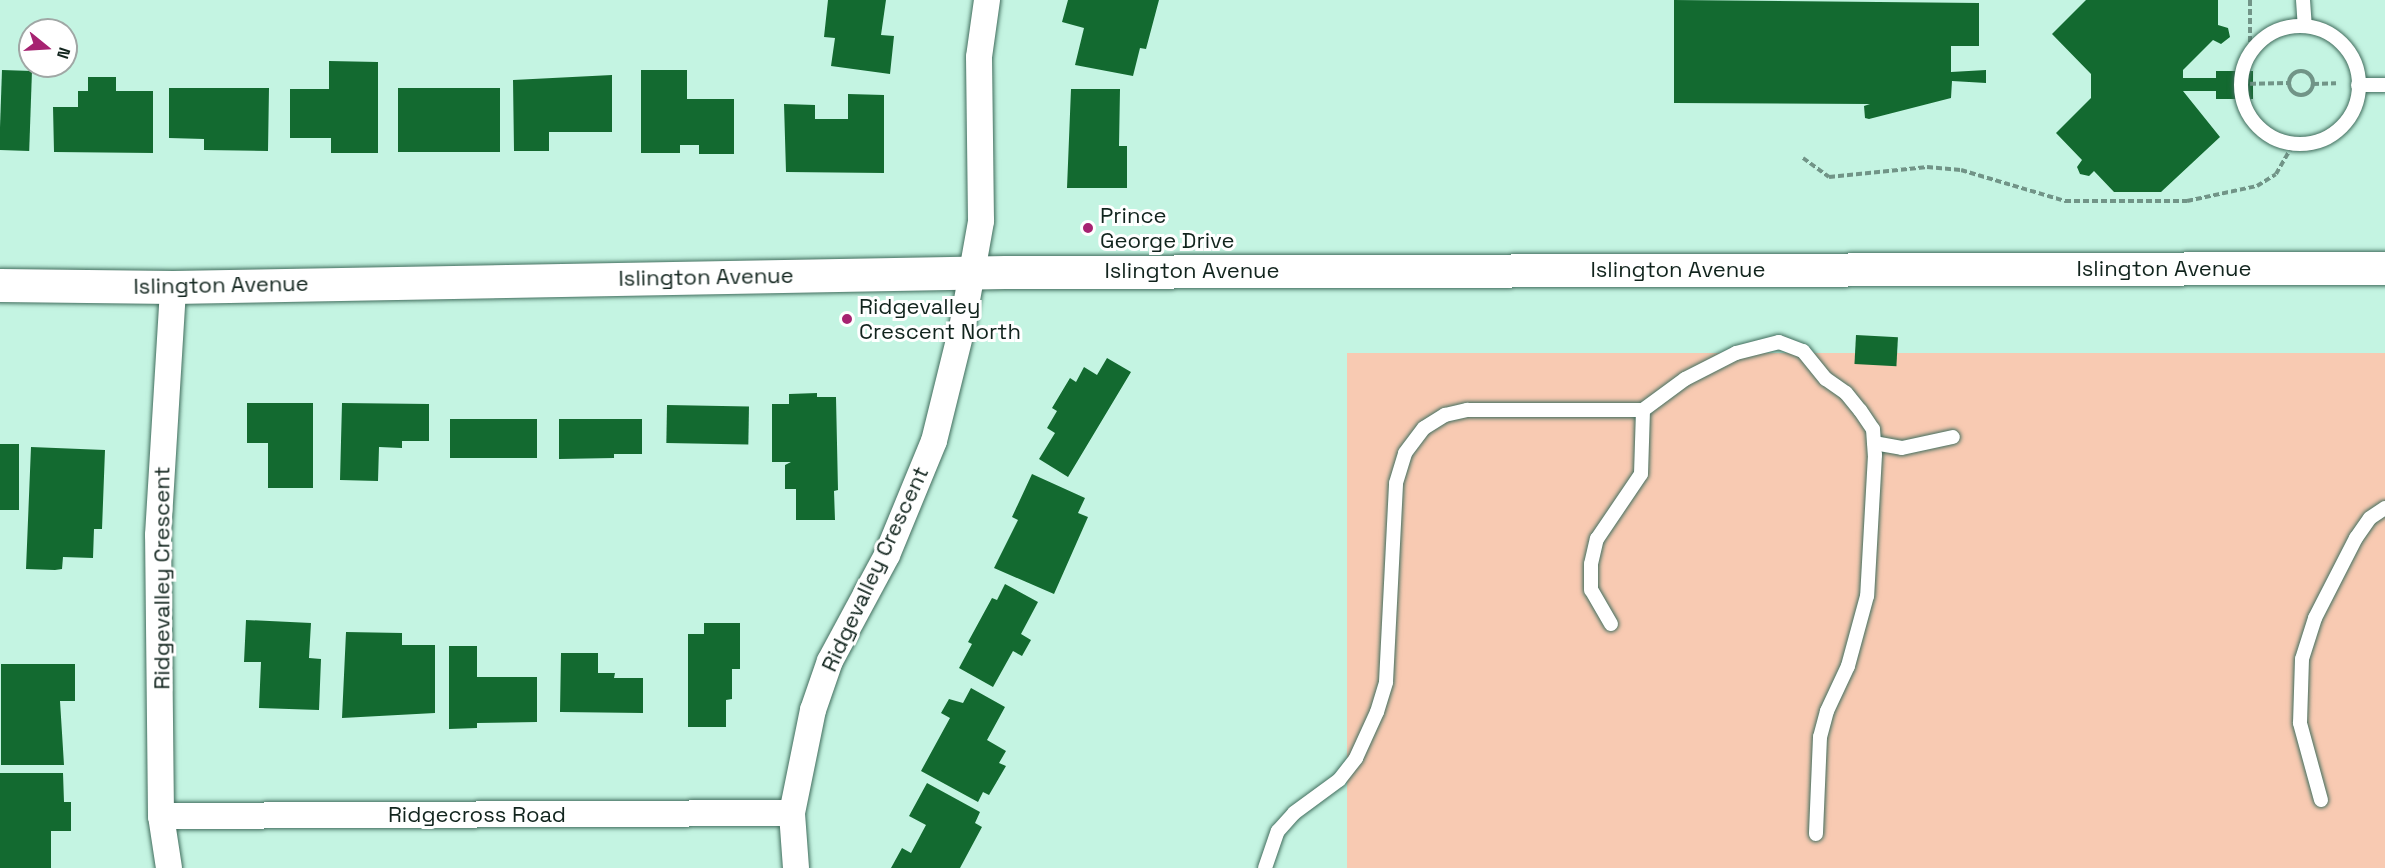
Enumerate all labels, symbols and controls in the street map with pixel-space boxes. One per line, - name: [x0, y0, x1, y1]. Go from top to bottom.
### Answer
- north arrow: [18, 18, 78, 78]
- text: N: [52, 45, 75, 61]
- place label: Prince George Drive: [1100, 202, 1235, 254]
- marker: Prince George Drive: [1081, 221, 1095, 235]
- street label: Islington Avenue: [2076, 256, 2252, 282]
- street label: Islington Avenue: [1590, 257, 1766, 283]
- street label: Islington Avenue: [1104, 258, 1280, 284]
- street label: Islington Avenue: [618, 262, 794, 292]
- street label: Islington Avenue: [133, 270, 309, 300]
- place label: Ridgevalley Crescent North: [859, 293, 1021, 344]
- marker: Ridgevalley Crescent North: [840, 312, 854, 326]
- street label: Ridgevalley Crescent: [816, 462, 934, 676]
- street label: Ridgevalley Crescent: [149, 466, 175, 690]
- street label: Ridgecross Road: [388, 802, 566, 828]

